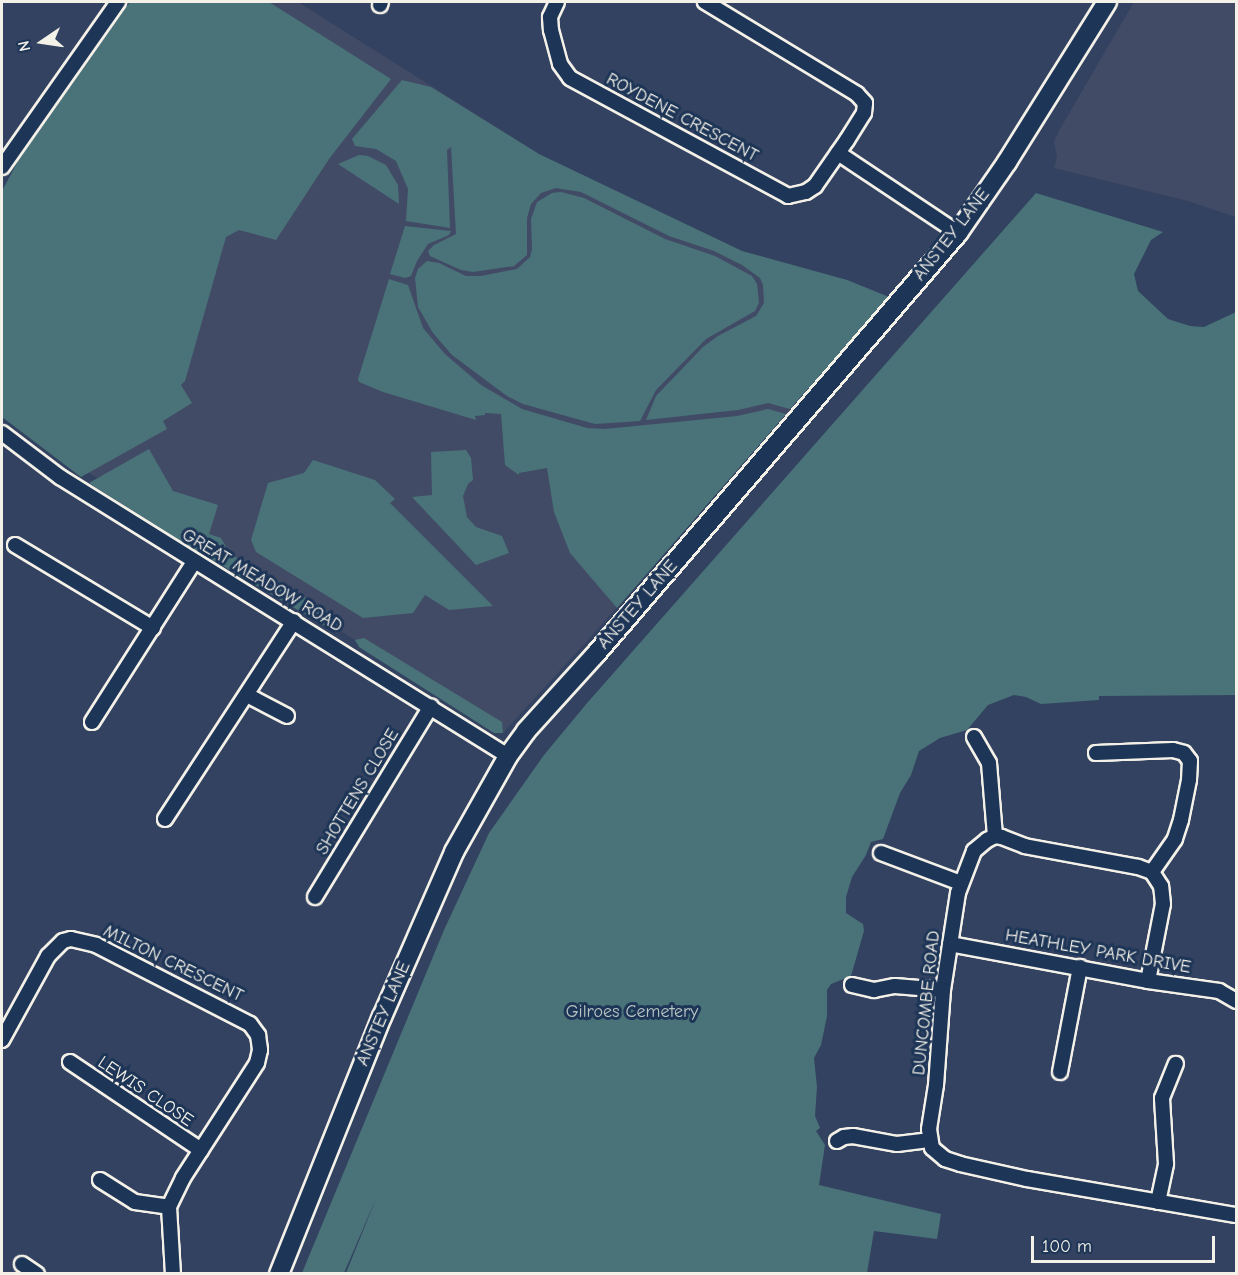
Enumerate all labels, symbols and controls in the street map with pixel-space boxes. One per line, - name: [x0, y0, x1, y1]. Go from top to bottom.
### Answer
- north arrow: [12, 12, 72, 72]
- text: N: [15, 39, 34, 53]
- street label: ROYDENE CRESCENT: [602, 69, 762, 167]
- street label: ANSTEY LANE: [909, 184, 995, 286]
- street label: GREAT MEADOW ROAD: [178, 524, 346, 638]
- street label: ANSTEY LANE: [593, 556, 683, 654]
- street label: SHOTTENS CLOSE: [312, 725, 404, 859]
- street label: MILTON CRESCENT: [99, 921, 247, 1007]
- street label: HEATHLEY PARK DRIVE: [1003, 925, 1193, 979]
- street label: DUNCOMBE ROAD: [909, 930, 945, 1076]
- street label: ANSTEY LANE: [352, 959, 416, 1069]
- park label: Gilroes Cemetery: [566, 1001, 698, 1023]
- street label: LEWIS CLOSE: [93, 1052, 197, 1132]
- scale bar: [1034, 1224, 1218, 1262]
- text: 100 m: [1042, 1236, 1092, 1257]

